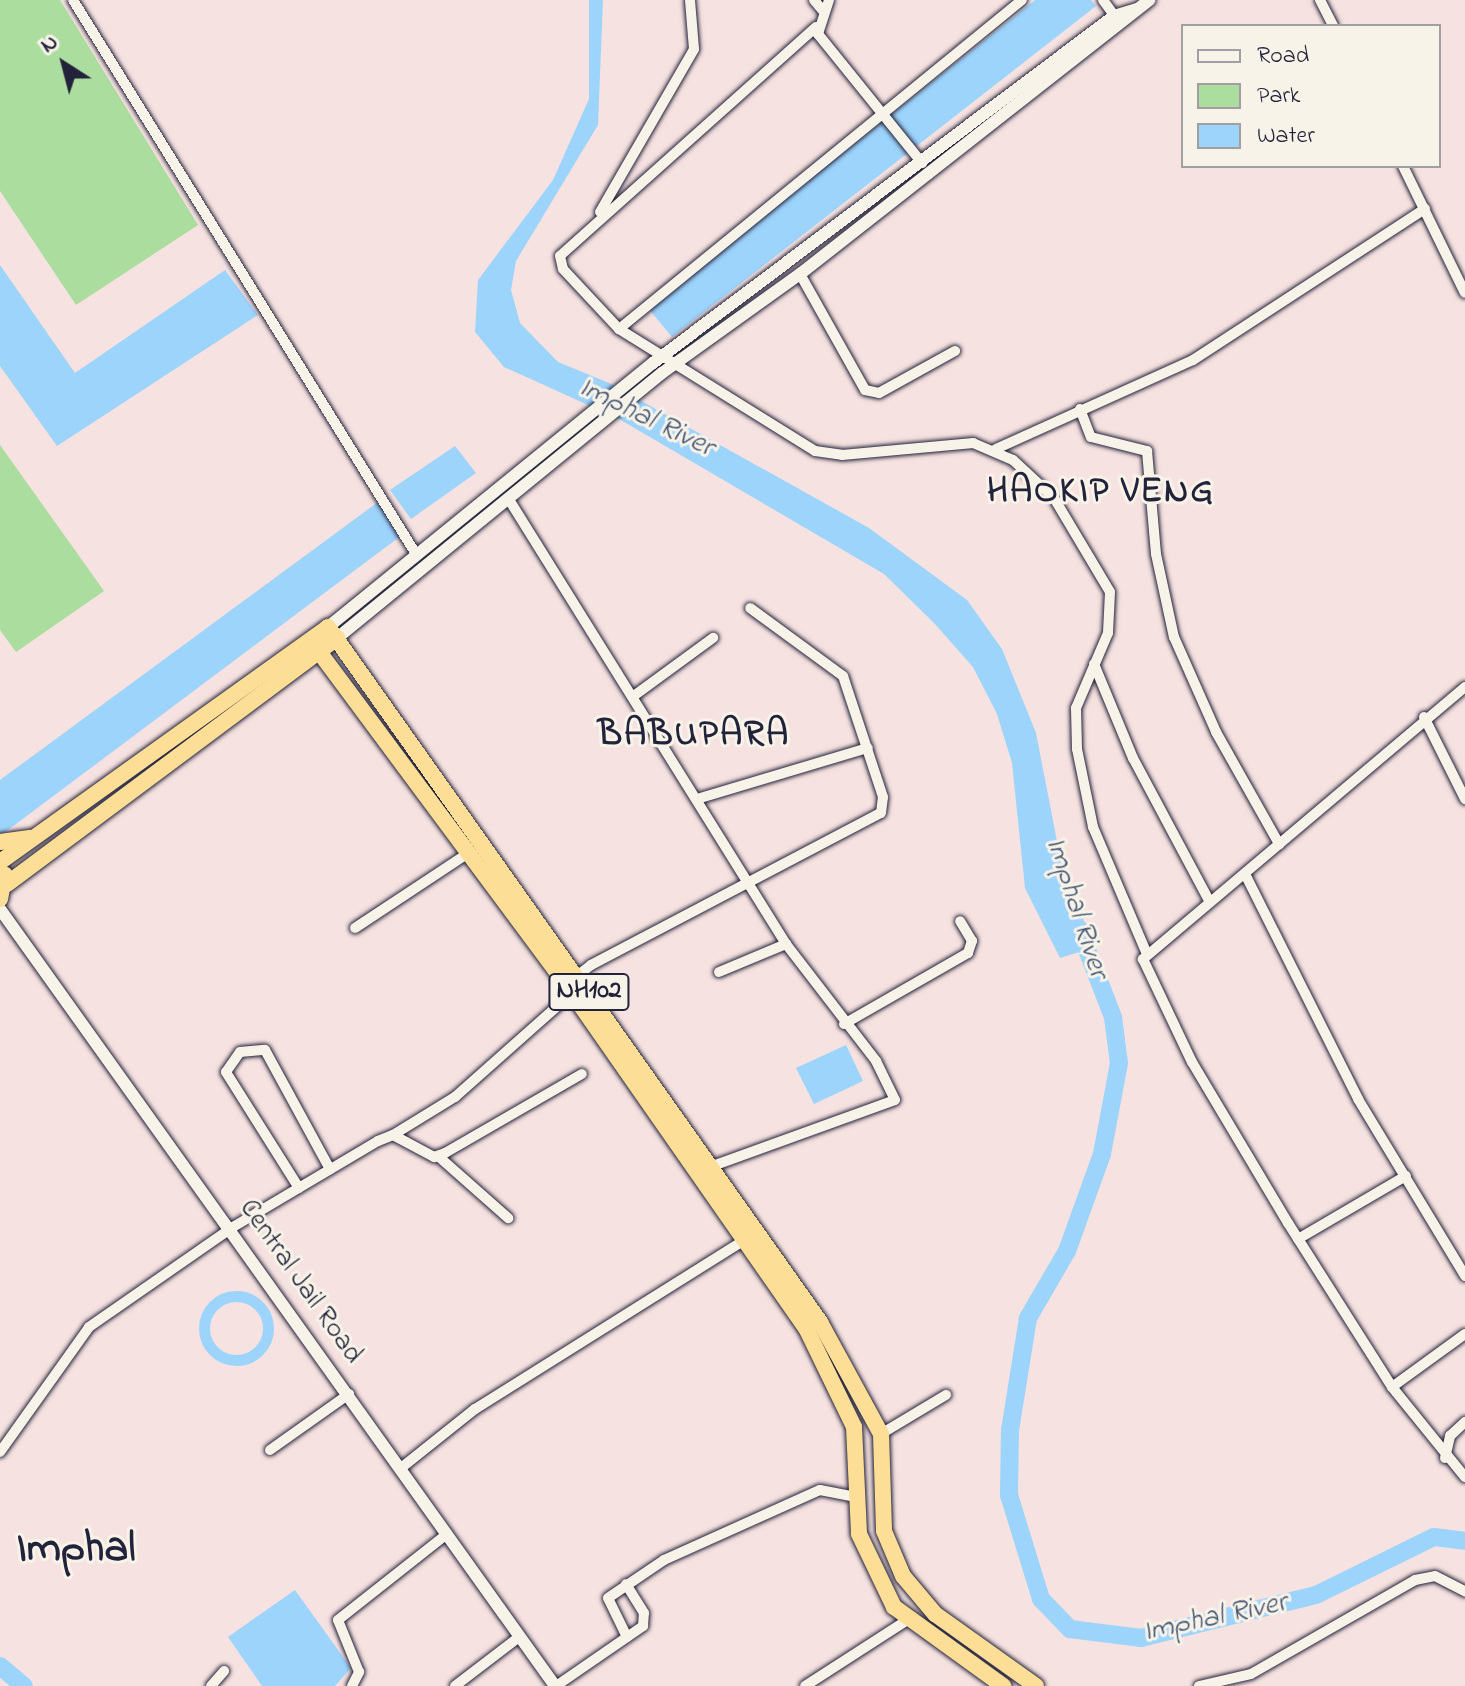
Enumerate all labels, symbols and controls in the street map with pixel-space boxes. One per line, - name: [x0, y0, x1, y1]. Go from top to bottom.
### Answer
- north arrow: [24, 24, 104, 104]
- legend: [1181, 24, 1441, 168]
- text: N: [34, 27, 65, 62]
- text: Road: [1257, 39, 1309, 74]
- text: Park: [1257, 79, 1300, 114]
- text: Water: [1257, 119, 1315, 154]
- water label: Imphal River: [573, 370, 719, 466]
- district label: HAOKIP VENG: [987, 471, 1215, 515]
- district label: BABUPARA: [598, 714, 790, 758]
- water label: Imphal River: [1036, 833, 1116, 983]
- road number: NH102: [547, 970, 631, 1014]
- street label: Central Jail Road: [231, 1193, 369, 1371]
- district label: Imphal: [16, 1523, 136, 1575]
- water label: Imphal River: [1140, 1585, 1290, 1651]

